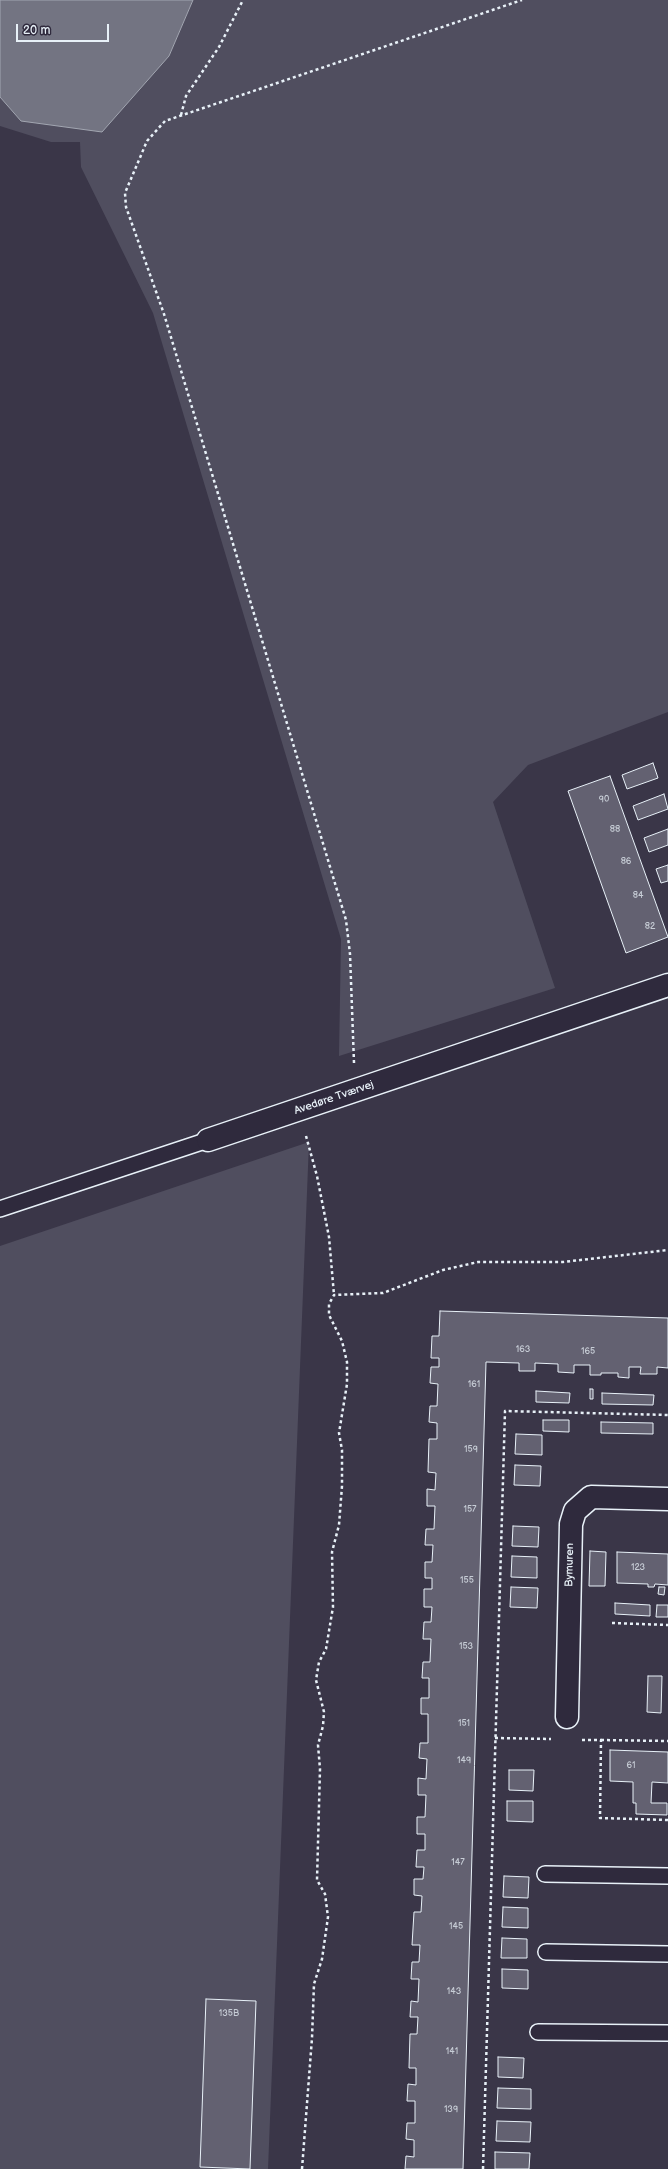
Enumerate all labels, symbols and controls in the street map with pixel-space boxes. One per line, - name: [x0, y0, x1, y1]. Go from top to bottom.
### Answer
- scale bar: [18, 16, 111, 42]
- text: 20 m: [23, 23, 50, 38]
- house number: 90: [599, 795, 609, 805]
- house number: 88: [610, 825, 620, 835]
- house number: 86: [621, 857, 631, 867]
- house number: 84: [633, 891, 643, 901]
- house number: 82: [645, 922, 655, 932]
- street label: Avedøre Tværvej: [292, 1078, 376, 1118]
- house number: 163: [516, 1345, 530, 1355]
- house number: 165: [581, 1347, 595, 1357]
- house number: 161: [468, 1380, 480, 1390]
- house number: 159: [464, 1445, 478, 1455]
- house number: 157: [463, 1505, 477, 1515]
- street label: Bymuren: [563, 1543, 577, 1587]
- house number: 123: [631, 1563, 645, 1573]
- house number: 155: [460, 1576, 474, 1586]
- house number: 153: [459, 1642, 473, 1652]
- house number: 151: [458, 1719, 470, 1729]
- house number: 149: [457, 1756, 471, 1766]
- house number: 61: [627, 1761, 635, 1771]
- house number: 147: [451, 1858, 465, 1868]
- house number: 145: [449, 1922, 463, 1932]
- house number: 143: [447, 1987, 461, 1997]
- house number: 135B: [219, 2009, 239, 2019]
- house number: 141: [446, 2047, 458, 2057]
- house number: 139: [444, 2105, 458, 2115]

